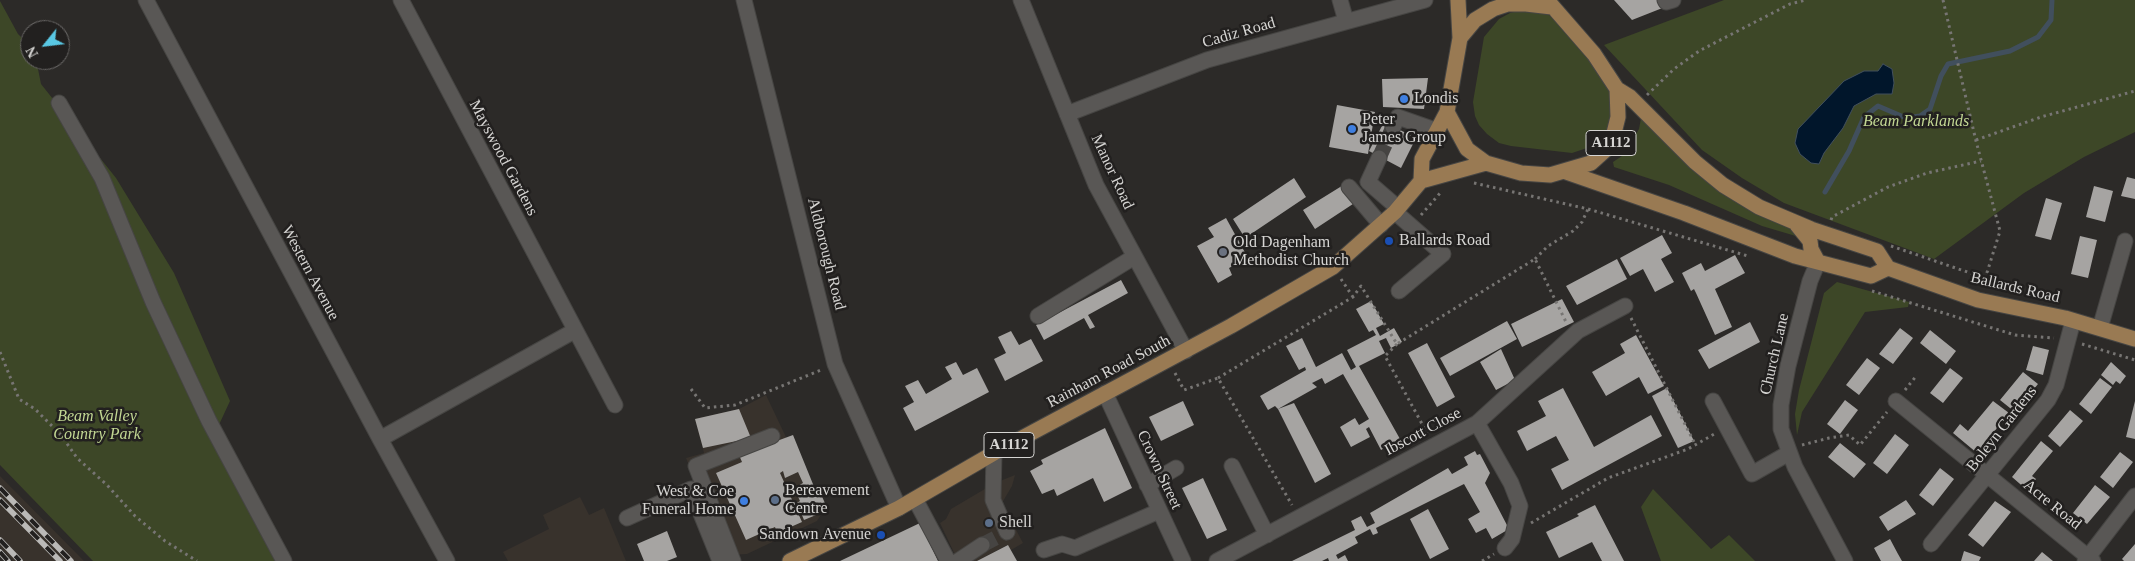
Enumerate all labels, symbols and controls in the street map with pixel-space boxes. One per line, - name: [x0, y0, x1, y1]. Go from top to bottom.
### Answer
- street label: Cadiz Road: [1200, 13, 1278, 53]
- north arrow: [20, 20, 70, 70]
- text: N: [23, 44, 41, 60]
- place label: Londis: [1414, 89, 1458, 109]
- marker: Londis: [1398, 93, 1410, 105]
- street label: Mayswood Gardens: [464, 97, 542, 219]
- place label: Peter James Group: [1362, 110, 1446, 148]
- park label: Beam Parklands: [1863, 112, 1969, 132]
- marker: Peter James Group: [1346, 123, 1358, 135]
- road number: A1112: [1586, 130, 1636, 156]
- street label: Manor Road: [1086, 131, 1138, 213]
- street label: Aldborough Road: [803, 196, 849, 312]
- street label: Western Avenue: [277, 222, 343, 324]
- place label: Ballards Road: [1399, 231, 1490, 251]
- place label: Old Dagenham Methodist Church: [1233, 233, 1349, 271]
- marker: Ballards Road: [1383, 235, 1395, 247]
- marker: Old Dagenham Methodist Church: [1217, 246, 1229, 258]
- street label: Ballards Road: [1968, 268, 2062, 308]
- street label: Church Lane: [1756, 311, 1794, 397]
- street label: Rainham Road South: [1044, 331, 1174, 413]
- street label: Boleyn Gardens: [1963, 382, 2041, 476]
- street label: Ibscott Close: [1381, 404, 1465, 460]
- park label: Beam Valley Country Park: [53, 407, 141, 445]
- street label: Crown Street: [1132, 427, 1186, 513]
- road number: A1112: [984, 432, 1034, 458]
- street label: Acre Road: [2019, 476, 2085, 534]
- place label: Bereavement Centre: [785, 481, 869, 519]
- place label: West & Coe Funeral Home: [642, 482, 734, 520]
- marker: Bereavement Centre: [769, 494, 781, 506]
- marker: West & Coe Funeral Home: [738, 495, 750, 507]
- place label: Shell: [999, 513, 1032, 533]
- marker: Shell: [983, 517, 995, 529]
- place label: Sandown Avenue: [759, 525, 871, 545]
- marker: Sandown Avenue: [875, 529, 887, 541]

